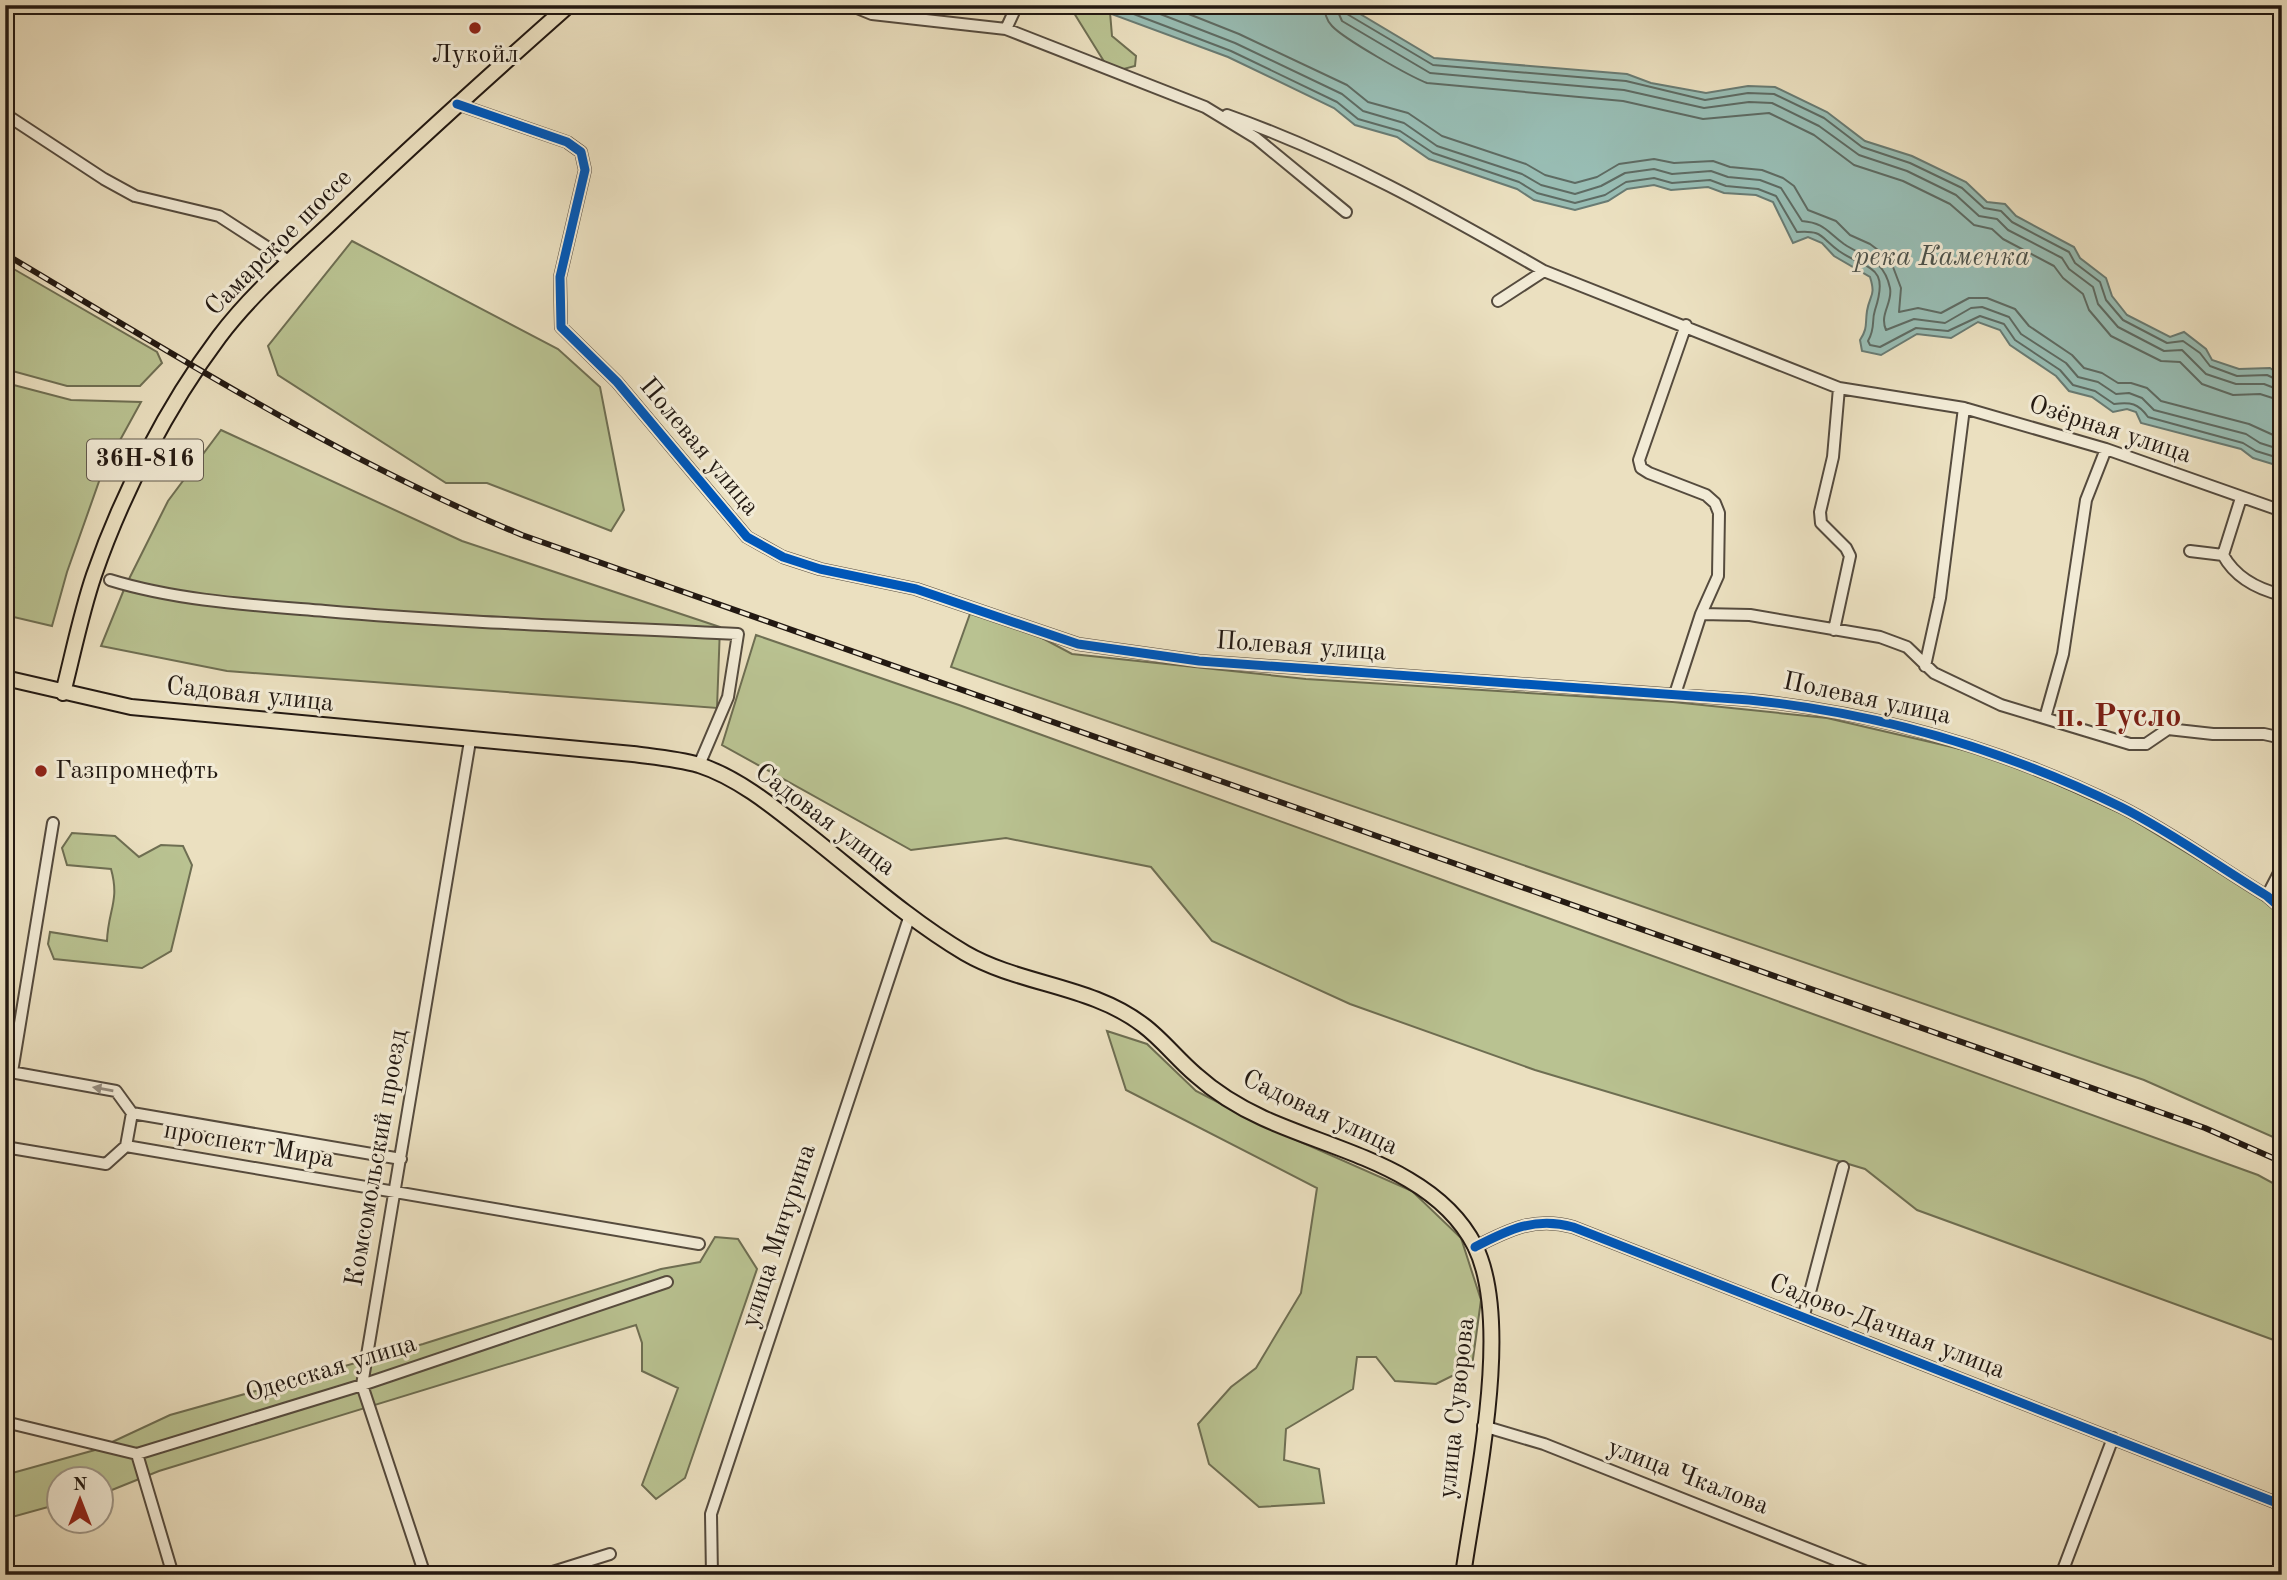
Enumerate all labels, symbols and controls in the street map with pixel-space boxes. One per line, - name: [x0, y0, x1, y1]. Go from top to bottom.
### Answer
- marker: Лукойл: [467, 20, 483, 36]
- place label: Лукойл: [431, 42, 519, 68]
- street label: Самарское шоссе: [201, 165, 357, 321]
- water label: река Каменка: [1851, 244, 2030, 272]
- street label: Полевая улица: [634, 373, 764, 521]
- street label: Озёрная улица: [2025, 391, 2195, 469]
- road number: 36Н-816: [87, 439, 203, 480]
- street label: Полевая улица: [1215, 628, 1387, 666]
- street label: Полевая улица: [1781, 668, 1954, 730]
- street label: Садовая улица: [165, 673, 335, 717]
- district label: п. Русло: [2056, 701, 2182, 734]
- place label: Газпромнефть: [55, 758, 218, 784]
- street label: Садовая улица: [750, 759, 900, 881]
- marker: Газпромнефть: [33, 763, 49, 779]
- street label: Комсомольский проезд: [342, 1027, 412, 1288]
- street label: Садовая улица: [1238, 1066, 1402, 1160]
- one-way arrow: [92, 1083, 114, 1094]
- street label: проспект Мира: [162, 1117, 337, 1173]
- street label: улица Мичурина: [737, 1141, 821, 1331]
- street label: Садово-Дачная улица: [1765, 1270, 2009, 1384]
- street label: улица Суворова: [1435, 1316, 1479, 1500]
- street label: Одесская улица: [242, 1331, 420, 1407]
- street label: улица Чкалова: [1604, 1434, 1772, 1520]
- north arrow: [46, 1464, 116, 1534]
- text: N: [73, 1476, 88, 1495]

